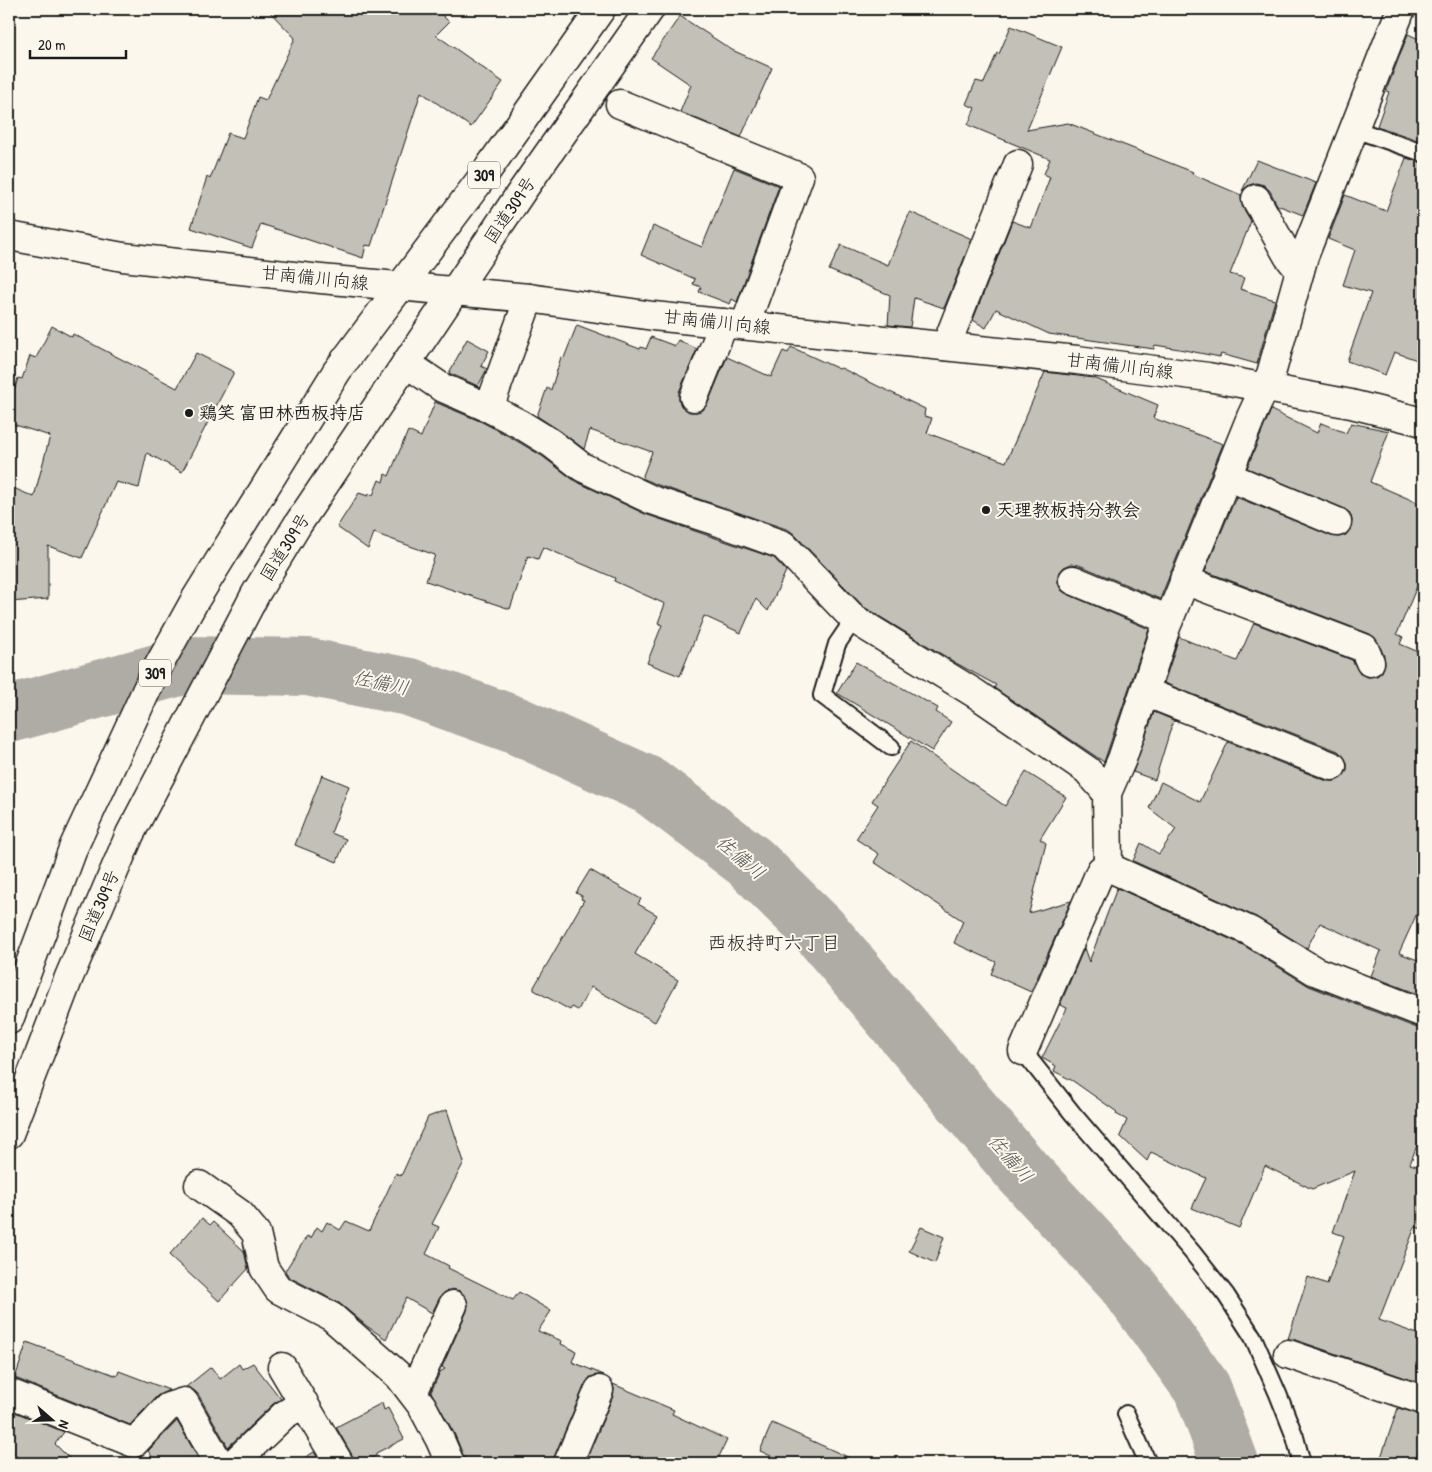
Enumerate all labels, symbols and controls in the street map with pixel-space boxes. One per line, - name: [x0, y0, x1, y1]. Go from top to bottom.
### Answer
- scale bar: [30, 28, 126, 60]
- text: 20 m: [38, 34, 65, 55]
- road number: 309: [468, 162, 500, 188]
- street label: 国道309号: [478, 171, 541, 249]
- street label: 甘南備川向線: [260, 259, 370, 296]
- street label: 甘南備川向線: [662, 303, 772, 340]
- street label: 甘南備川向線: [1065, 347, 1175, 384]
- place label: 鶏笑 富田林西板持店: [199, 400, 365, 425]
- marker: 鶏笑 富田林西板持店: [183, 407, 195, 419]
- place label: 天理教板持分教会: [996, 497, 1140, 522]
- marker: 天理教板持分教会: [980, 504, 992, 516]
- street label: 国道309号: [254, 508, 316, 586]
- road number: 309: [139, 660, 171, 686]
- water label: 佐備川: [350, 663, 412, 701]
- water label: 佐備川: [711, 829, 771, 885]
- street label: 国道309号: [72, 866, 125, 946]
- district label: 西板持町六丁目: [707, 929, 841, 955]
- water label: 佐備川: [982, 1128, 1040, 1188]
- north arrow: [28, 1394, 78, 1444]
- text: N: [54, 1418, 75, 1432]

